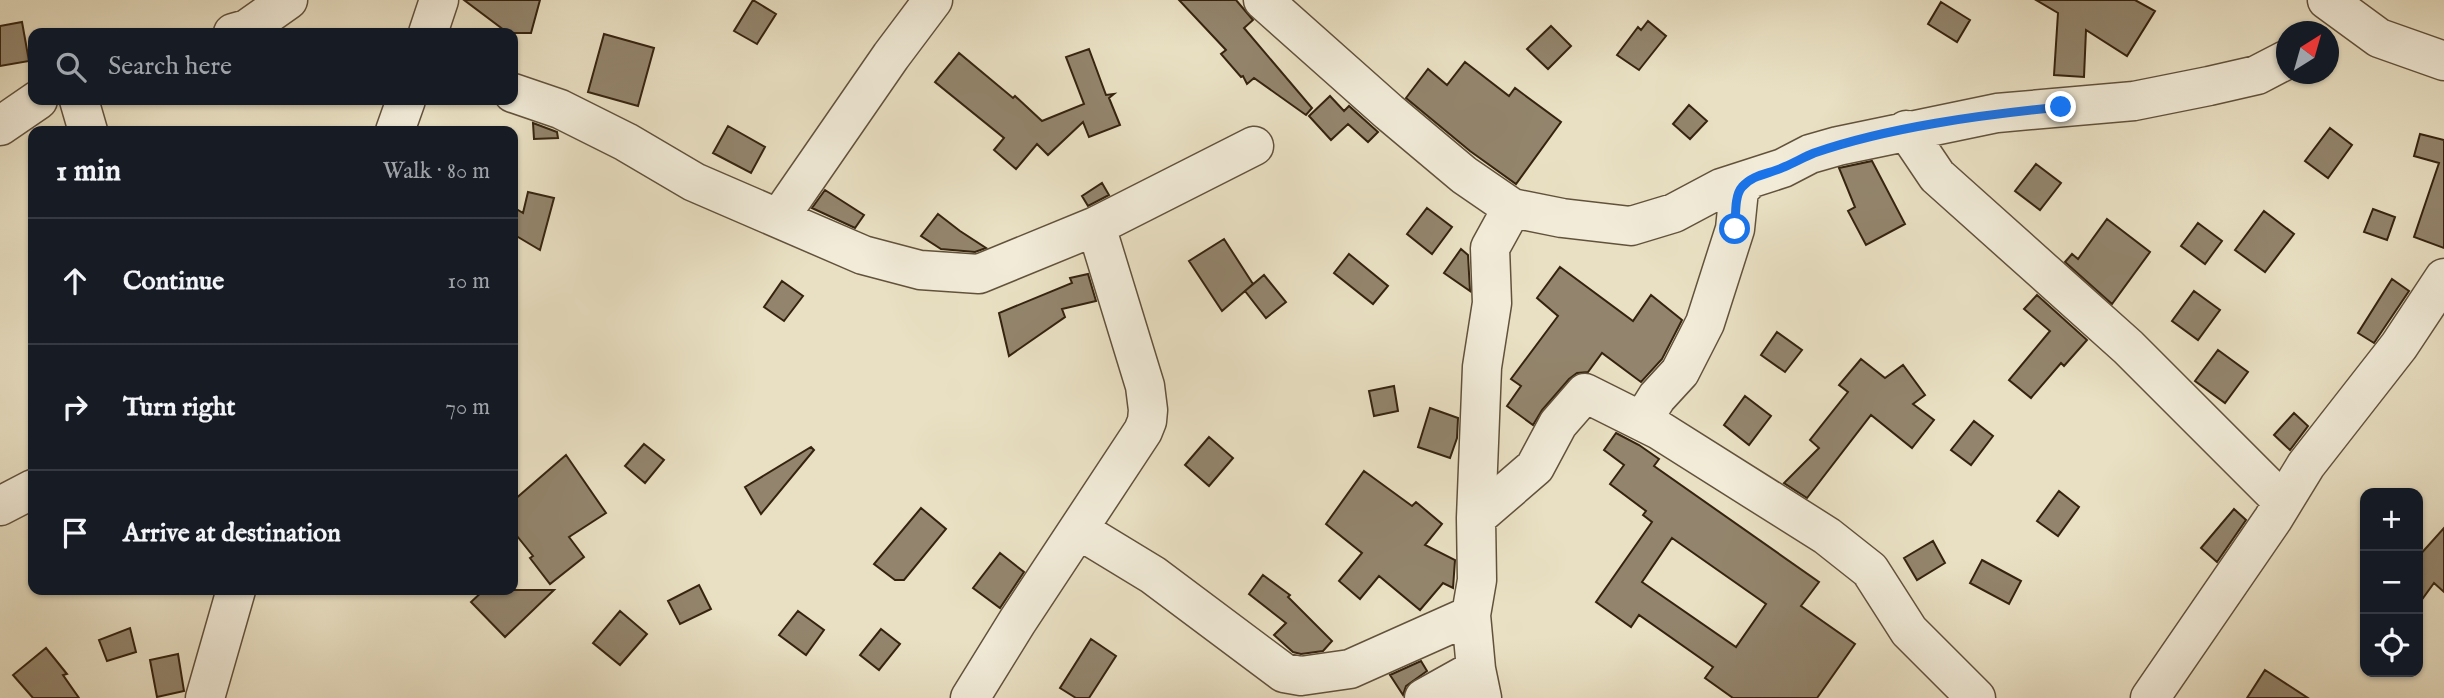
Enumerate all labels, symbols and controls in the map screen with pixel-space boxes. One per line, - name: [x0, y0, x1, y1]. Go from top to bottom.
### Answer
- north arrow: [2276, 21, 2339, 84]
- search box: [28, 28, 518, 105]
- icon: search: [52, 48, 90, 86]
- text: Search here: [108, 50, 232, 83]
- route end: [2045, 91, 2076, 122]
- text: 1 min: [56, 153, 121, 191]
- text: Walk · 80 m: [383, 157, 490, 186]
- route start: [1719, 213, 1750, 244]
- icon: ahead: [56, 262, 94, 300]
- text: Continue: [123, 265, 224, 298]
- text: 10 m: [447, 267, 490, 296]
- icon: right: [56, 388, 94, 426]
- text: Turn right: [123, 391, 236, 424]
- text: 70 m: [445, 393, 490, 422]
- map controls: [2360, 488, 2423, 677]
- button: +: [2360, 488, 2423, 551]
- icon: arrive: [56, 514, 94, 552]
- text: Arrive at destination: [123, 517, 341, 550]
- button: −: [2360, 551, 2423, 614]
- button: locate: [2360, 614, 2423, 677]

